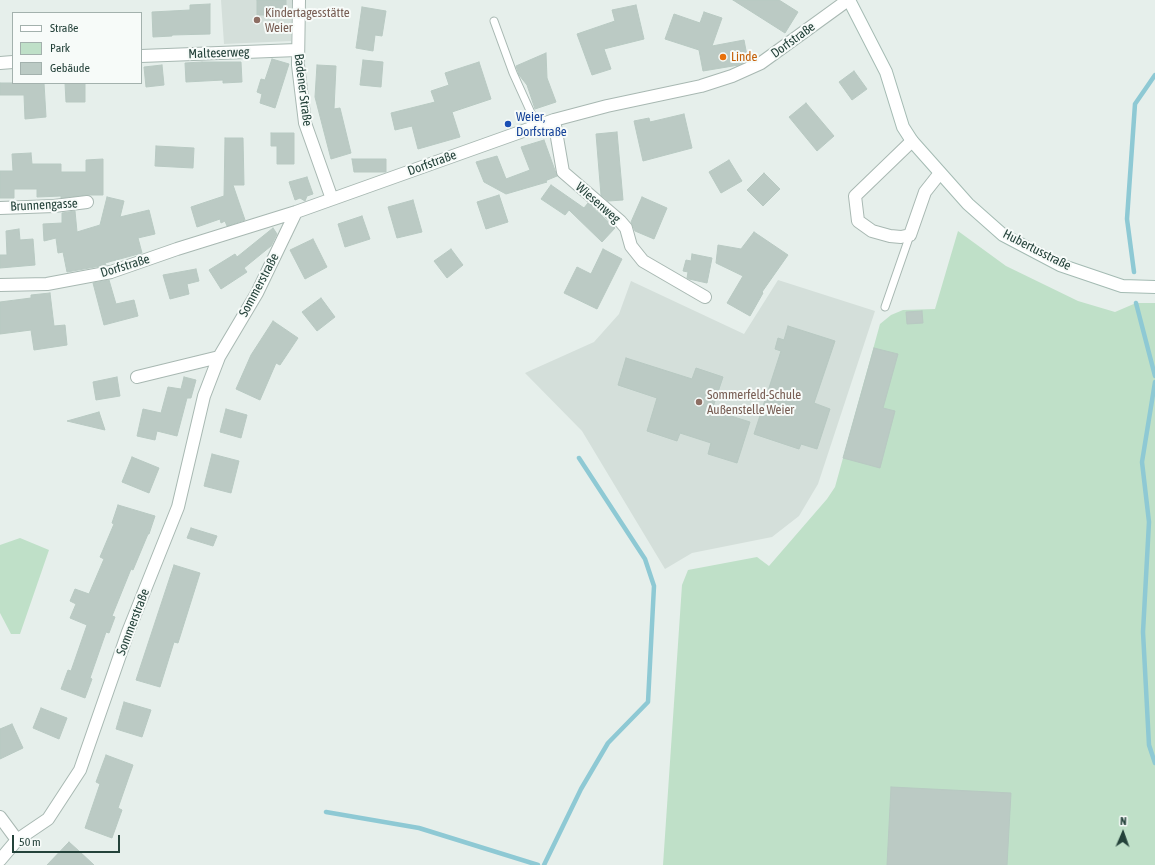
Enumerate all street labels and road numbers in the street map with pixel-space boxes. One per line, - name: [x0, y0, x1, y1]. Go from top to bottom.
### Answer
- street label: Dorfstraße: [768, 19, 818, 61]
- street label: Malteserweg: [188, 44, 250, 62]
- street label: Badener Straße: [291, 53, 315, 127]
- street label: Dorfstraße: [406, 147, 458, 179]
- street label: Wiesenweg: [572, 179, 624, 227]
- street label: Brunnengasse: [10, 195, 78, 215]
- street label: Hubertusstraße: [1000, 226, 1074, 274]
- street label: Sommerstraße: [236, 250, 282, 320]
- street label: Dorfstraße: [99, 251, 151, 281]
- street label: Sommerstraße: [113, 587, 153, 657]

